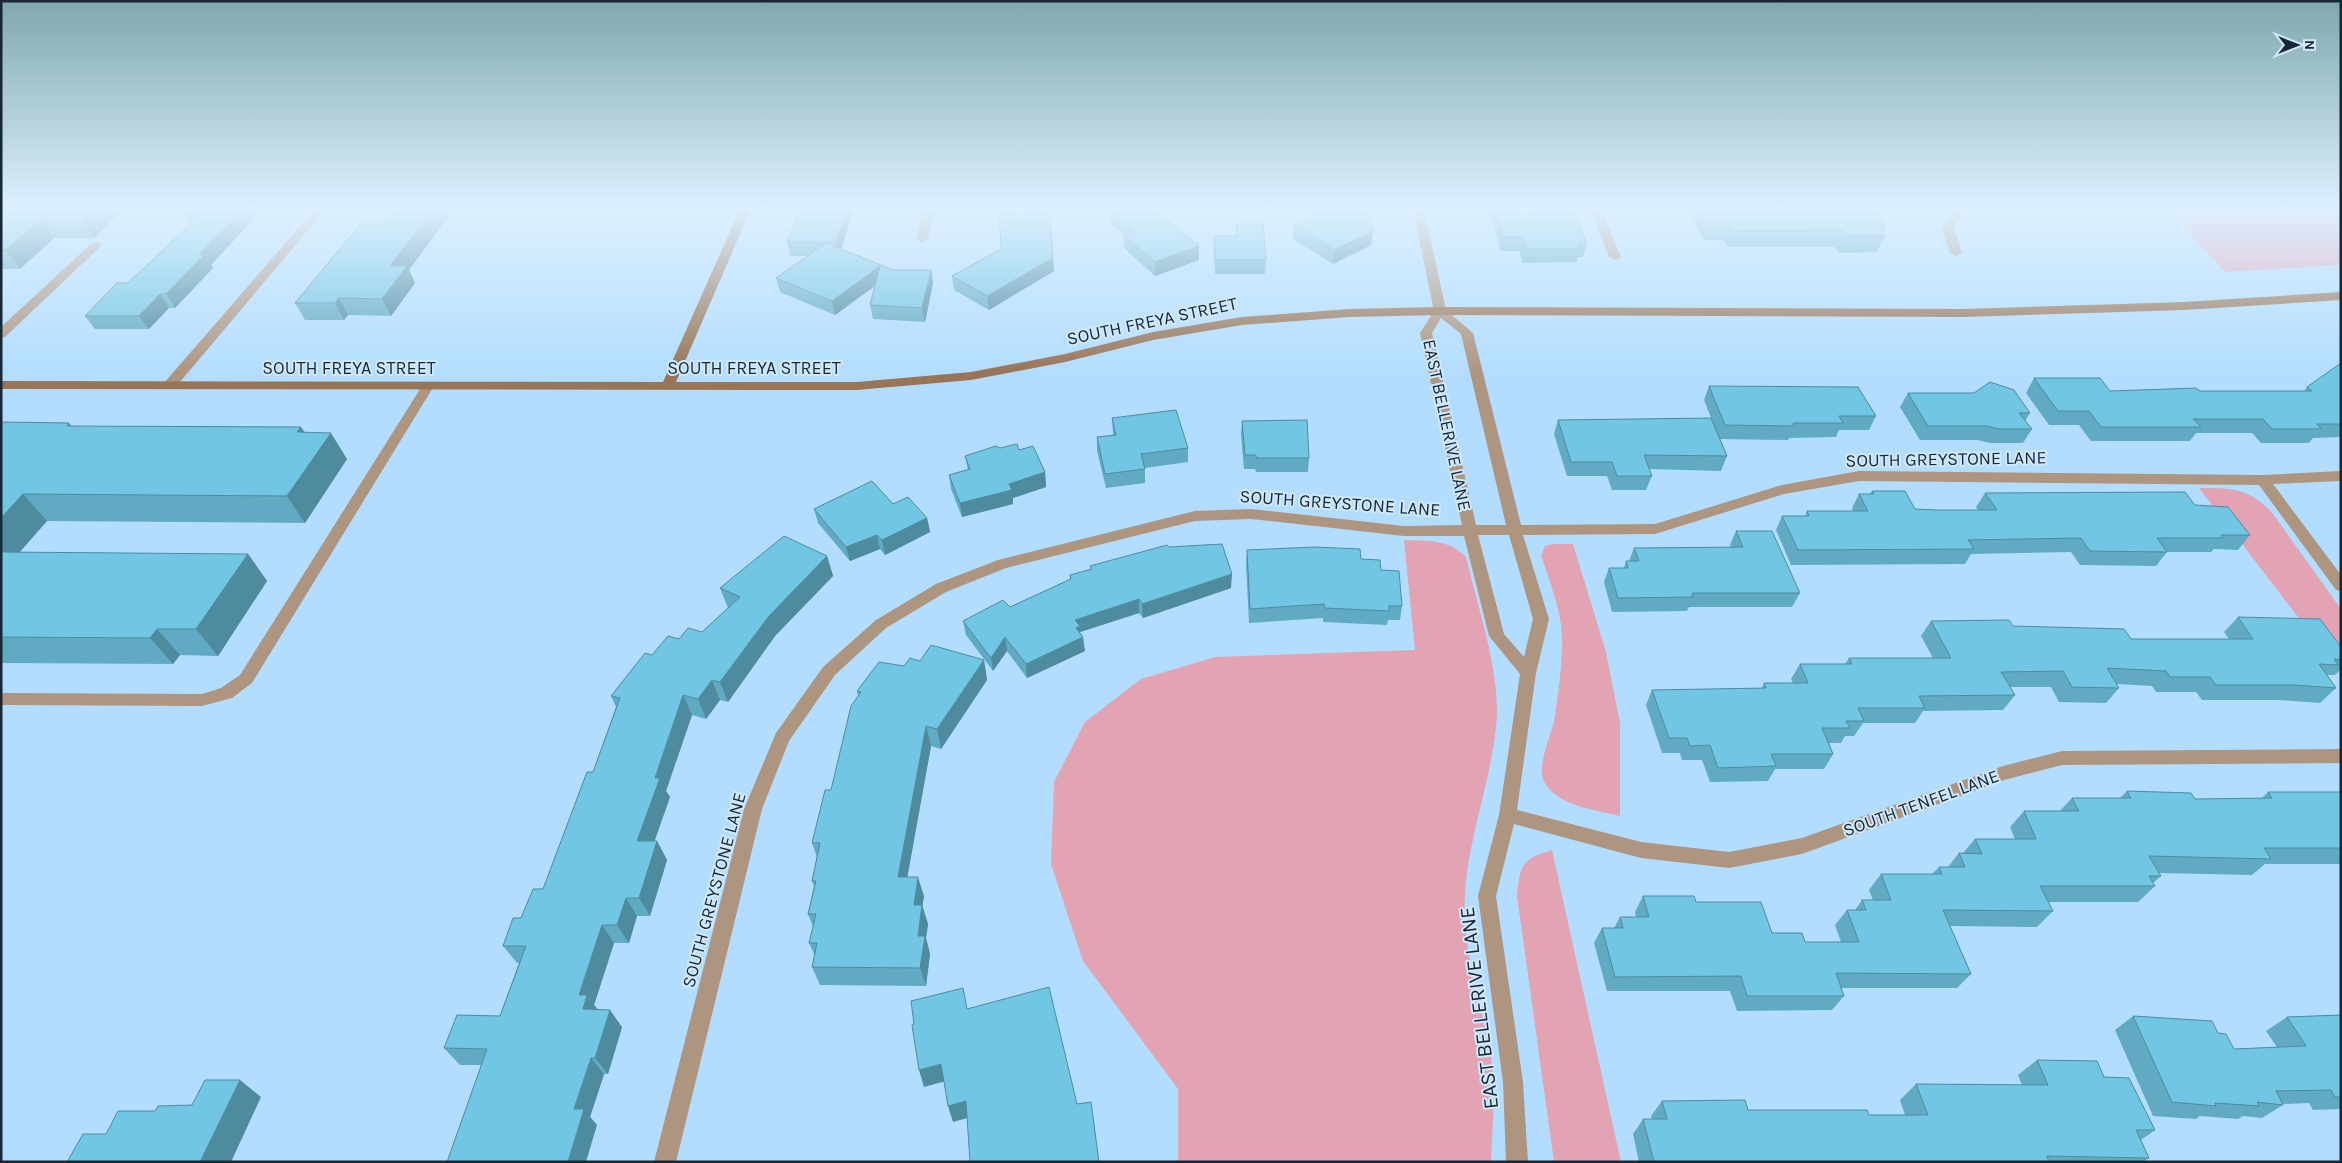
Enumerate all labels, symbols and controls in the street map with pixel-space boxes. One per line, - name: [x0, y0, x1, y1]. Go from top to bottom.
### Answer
- north arrow: [2272, 20, 2322, 70]
- text: N: [2301, 40, 2318, 50]
- street label: SOUTH FREYA STREET: [1065, 292, 1239, 350]
- street label: EAST BELLERIVE LANE: [1418, 337, 1476, 513]
- street label: SOUTH FREYA STREET: [262, 357, 436, 379]
- street label: SOUTH FREYA STREET: [667, 357, 841, 379]
- street label: SOUTH GREYSTONE LANE: [1845, 446, 2047, 472]
- street label: SOUTH GREYSTONE LANE: [1239, 485, 1441, 521]
- street label: SOUTH TENFEL LANE: [1840, 765, 2002, 841]
- street label: SOUTH GREYSTONE LANE: [677, 790, 751, 990]
- street label: EAST BELLERIVE LANE: [1455, 905, 1503, 1111]

